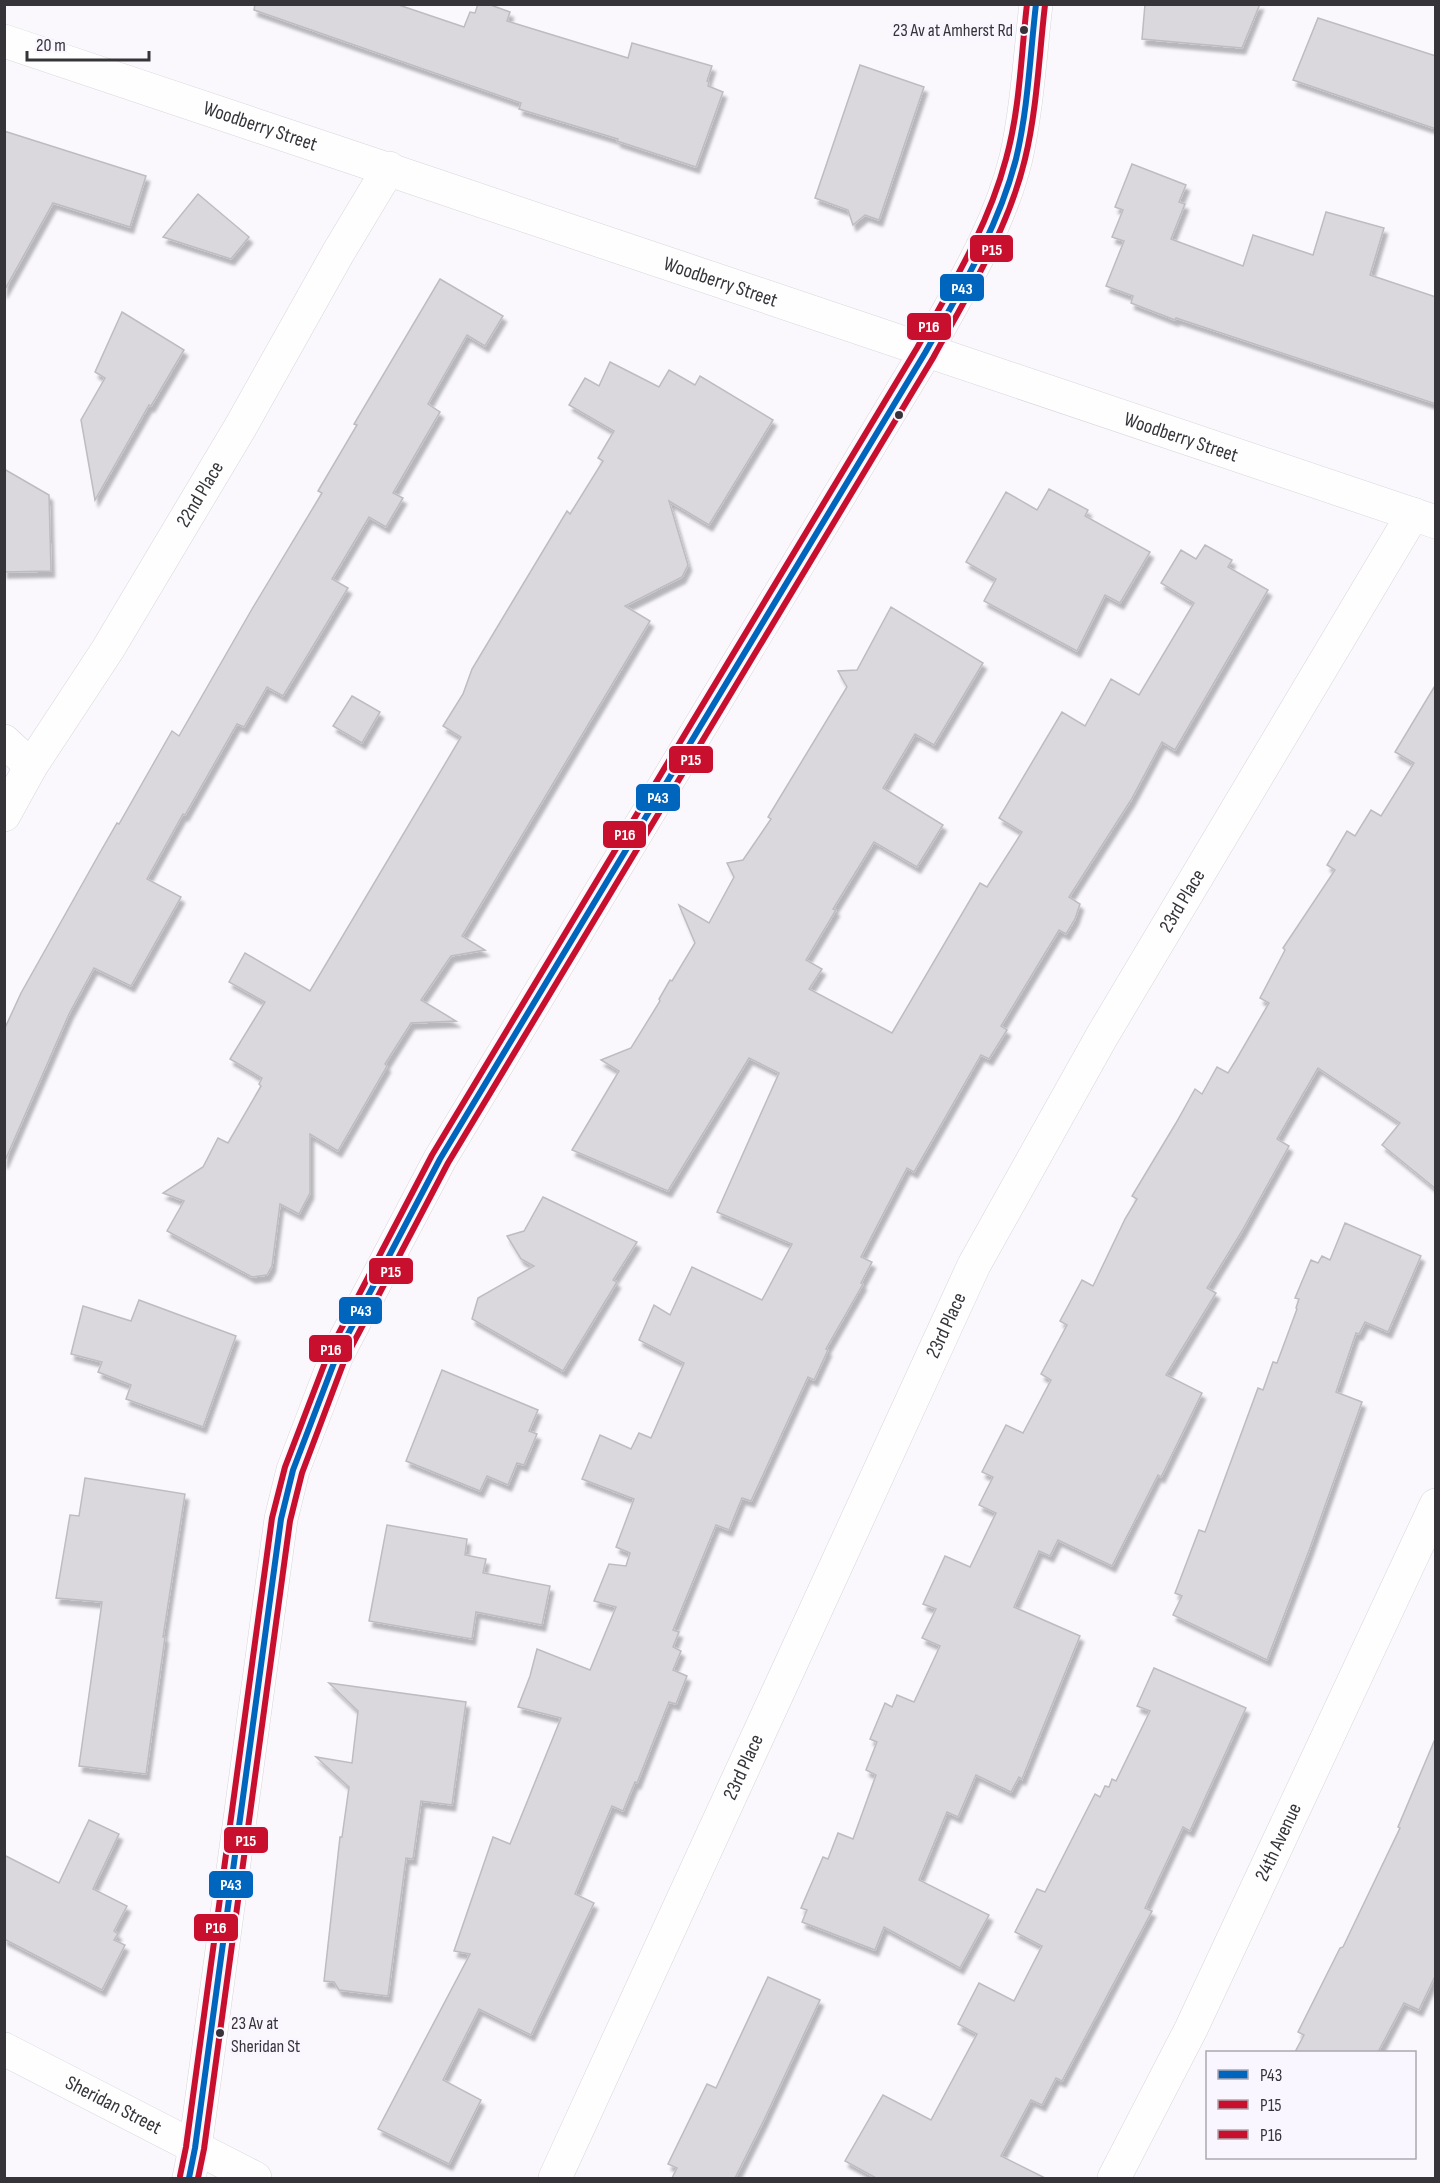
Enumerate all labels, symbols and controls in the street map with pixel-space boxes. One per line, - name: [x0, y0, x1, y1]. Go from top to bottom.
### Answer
- place label: 23 Av at Amherst Rd: [893, 20, 1013, 41]
- scale bar: [27, 24, 148, 62]
- marker: 23 Av at Amherst Rd: [1018, 24, 1030, 36]
- text: 20 m: [36, 35, 66, 56]
- street label: Woodberry Street: [200, 96, 320, 157]
- line badge: P15: [969, 234, 1014, 263]
- text: P15: [982, 241, 1002, 260]
- street label: Woodberry Street: [660, 252, 781, 313]
- line badge: P43: [939, 273, 985, 302]
- text: P43: [951, 280, 973, 299]
- line badge: P16: [906, 312, 952, 341]
- text: P16: [918, 318, 940, 337]
- street label: Woodberry Street: [1121, 407, 1241, 468]
- unlabelled marker: [893, 409, 905, 421]
- street label: 22nd Place: [171, 457, 229, 532]
- line badge: P15: [668, 745, 714, 774]
- text: P15: [681, 751, 701, 770]
- line badge: P43: [635, 783, 681, 812]
- text: P43: [647, 789, 669, 808]
- line badge: P16: [602, 820, 647, 849]
- text: P16: [614, 826, 636, 845]
- street label: 23rd Place: [1154, 865, 1211, 937]
- line badge: P15: [368, 1257, 414, 1285]
- text: P15: [381, 1263, 401, 1282]
- street label: 23rd Place: [921, 1289, 972, 1362]
- line badge: P43: [338, 1296, 383, 1325]
- text: P43: [350, 1302, 372, 1321]
- line badge: P16: [308, 1334, 353, 1363]
- text: P16: [320, 1341, 342, 1360]
- street label: 23rd Place: [718, 1731, 769, 1804]
- street label: 24th Avenue: [1250, 1799, 1307, 1885]
- line badge: P15: [223, 1826, 269, 1854]
- text: P15: [236, 1832, 256, 1851]
- line badge: P43: [208, 1870, 254, 1899]
- text: P43: [220, 1876, 242, 1895]
- line badge: P16: [193, 1913, 239, 1942]
- text: P16: [205, 1919, 227, 1938]
- place label: 23 Av at Sheridan St: [231, 2013, 301, 2057]
- marker: 23 Av at Sheridan St: [214, 2027, 226, 2039]
- legend: [1206, 2051, 1416, 2159]
- text: P43: [1260, 2065, 1282, 2086]
- street label: Sheridan Street: [61, 2071, 165, 2140]
- text: P15: [1260, 2095, 1282, 2116]
- text: P16: [1260, 2125, 1282, 2146]

